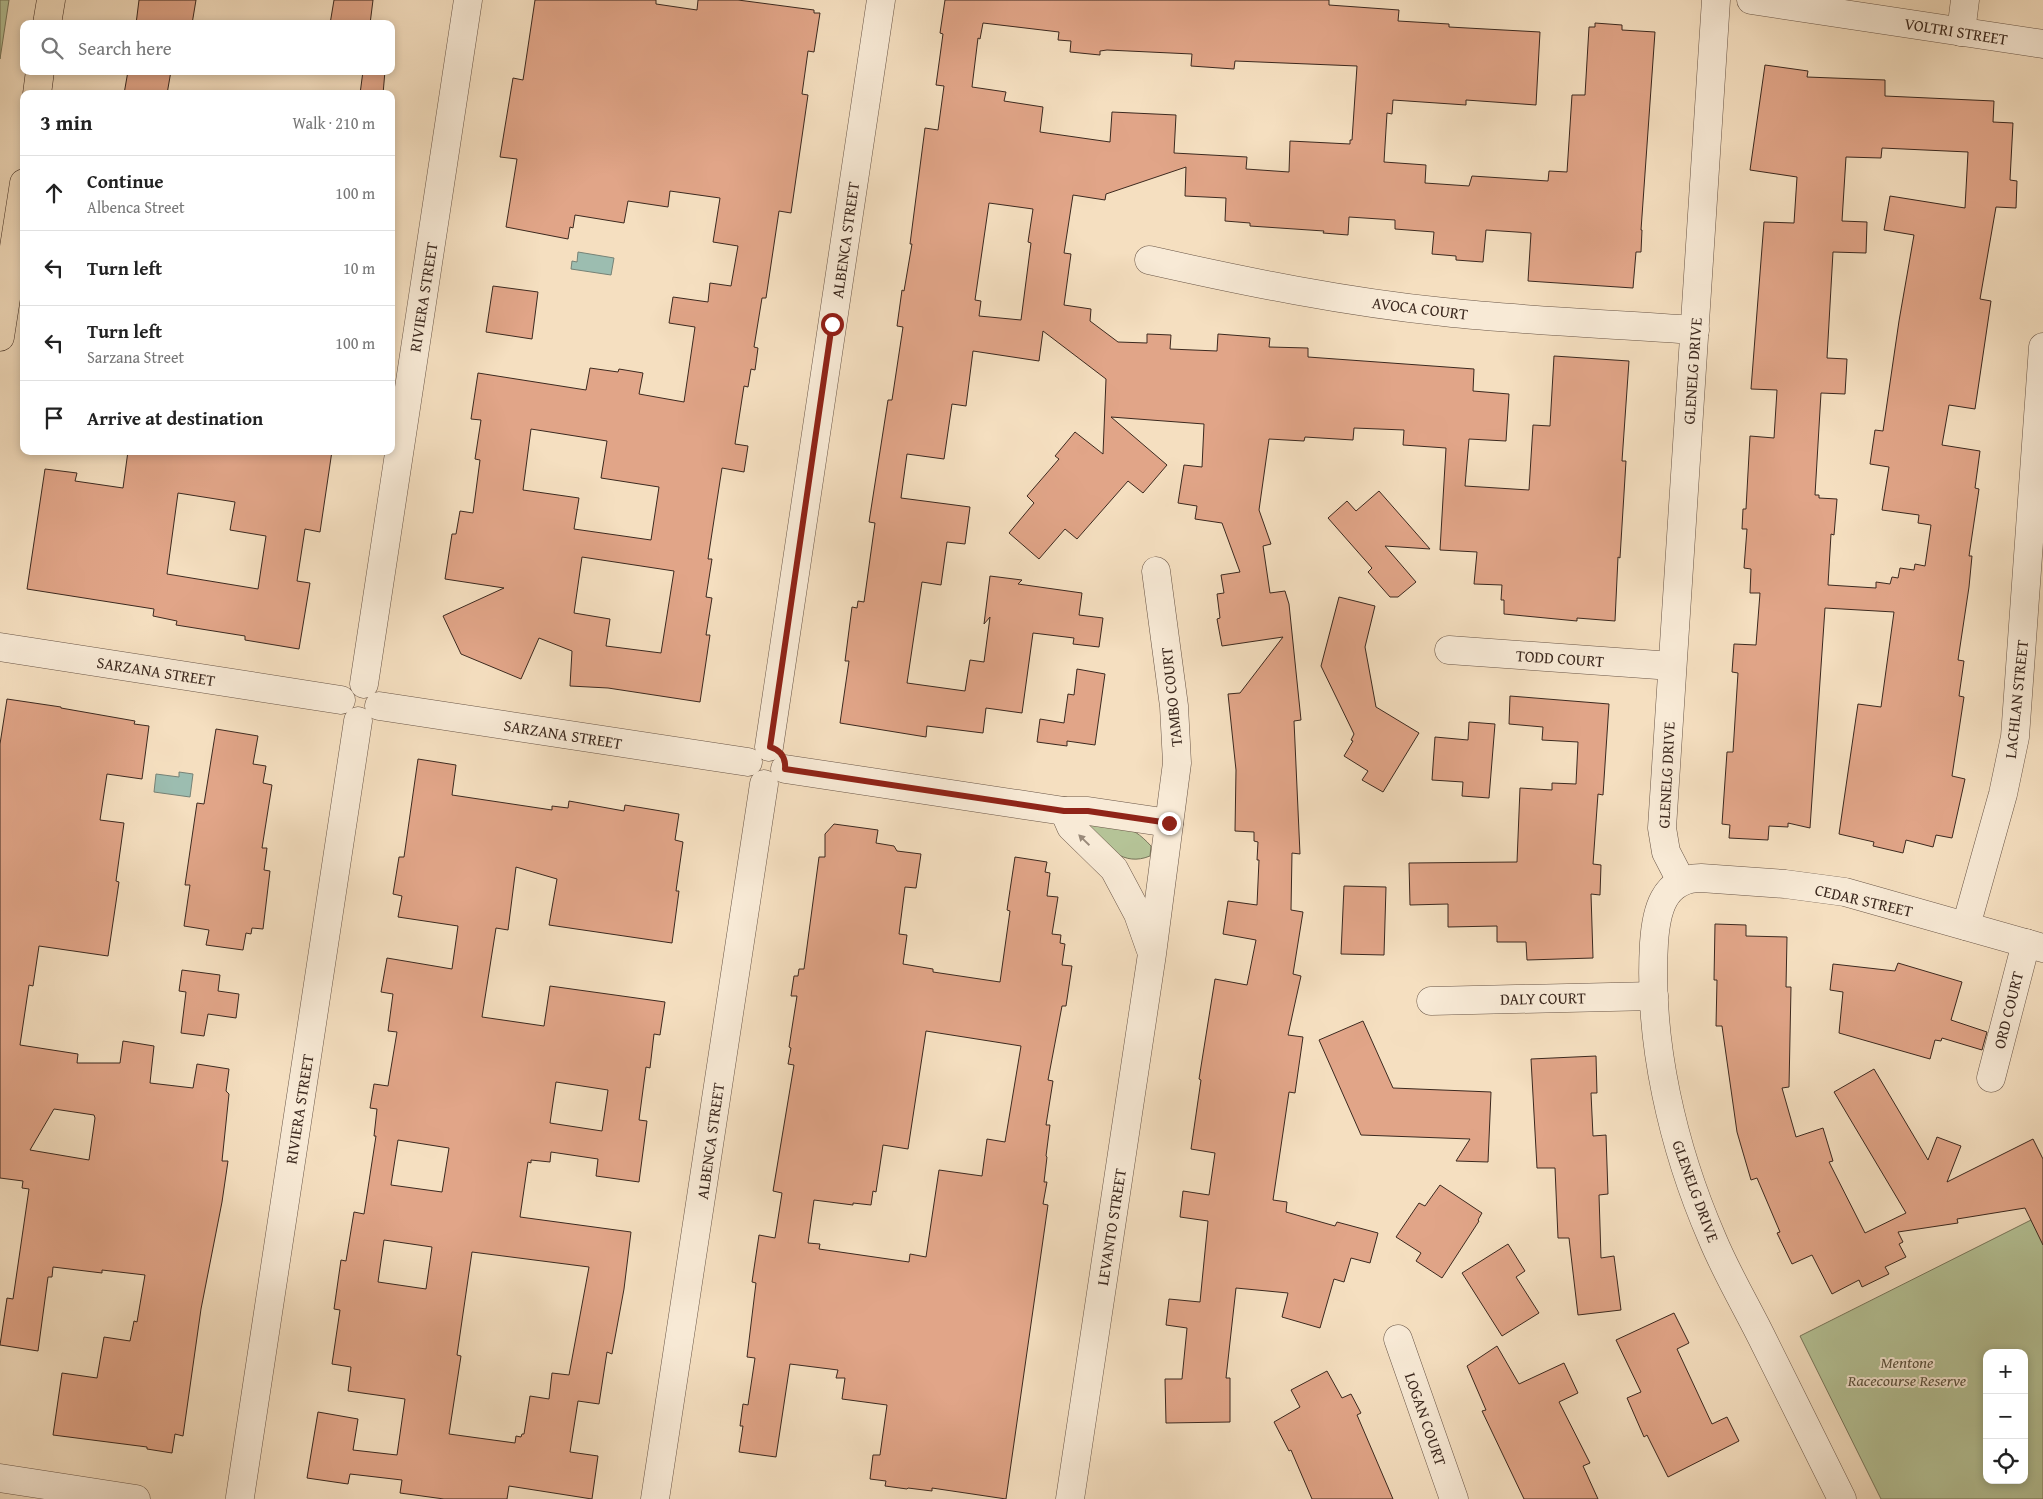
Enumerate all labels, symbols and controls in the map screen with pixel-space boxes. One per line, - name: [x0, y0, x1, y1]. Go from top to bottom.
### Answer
- street label: VOLTRI STREET: [1903, 11, 2009, 51]
- search box: [20, 20, 395, 75]
- icon: search: [38, 34, 66, 62]
- text: Search here: [78, 34, 172, 62]
- text: 3 min: [40, 107, 92, 138]
- text: Walk · 210 m: [292, 111, 375, 135]
- text: Continue: [87, 167, 164, 195]
- icon: ahead: [40, 179, 68, 207]
- street label: ALBENCA STREET: [825, 180, 865, 300]
- text: 100 m: [335, 181, 375, 205]
- text: Albenca Street: [87, 195, 185, 219]
- street label: RIVIERA STREET: [402, 240, 444, 354]
- icon: left: [40, 254, 68, 282]
- text: Turn left: [87, 254, 162, 282]
- text: 10 m: [343, 256, 375, 280]
- street label: AVOCA COURT: [1371, 290, 1469, 326]
- route start: [821, 313, 844, 336]
- text: Turn left: [87, 317, 162, 345]
- street label: GLENELG DRIVE: [1676, 317, 1708, 425]
- icon: left: [40, 329, 68, 357]
- text: 100 m: [335, 331, 375, 355]
- text: Sarzana Street: [87, 345, 184, 369]
- icon: arrive: [40, 404, 68, 432]
- text: Arrive at destination: [87, 404, 263, 432]
- street label: LACHLAN STREET: [1998, 638, 2034, 760]
- street label: TODD COURT: [1515, 643, 1605, 673]
- street label: TAMBO COURT: [1154, 646, 1188, 748]
- street label: SARZANA STREET: [95, 650, 217, 692]
- street label: SARZANA STREET: [502, 713, 624, 755]
- street label: GLENELG DRIVE: [1651, 721, 1681, 829]
- route end: [1158, 812, 1181, 835]
- one-way arrow: [1078, 834, 1090, 846]
- street label: CEDAR STREET: [1813, 877, 1915, 923]
- street label: ORD COURT: [1987, 969, 2029, 1051]
- street label: DALY COURT: [1500, 985, 1586, 1011]
- street label: RIVIERA STREET: [278, 1052, 320, 1166]
- street label: ALBENCA STREET: [690, 1081, 730, 1201]
- street label: GLENELG DRIVE: [1666, 1137, 1726, 1245]
- street label: LEVANTO STREET: [1090, 1167, 1132, 1287]
- map controls: [1983, 1349, 2028, 1484]
- button: +: [1983, 1349, 2028, 1394]
- park label: Mentone Racecourse Reserve: [1847, 1350, 1967, 1392]
- street label: LOGAN COURT: [1399, 1369, 1453, 1469]
- button: −: [1983, 1394, 2028, 1439]
- button: locate: [1983, 1439, 2028, 1484]

